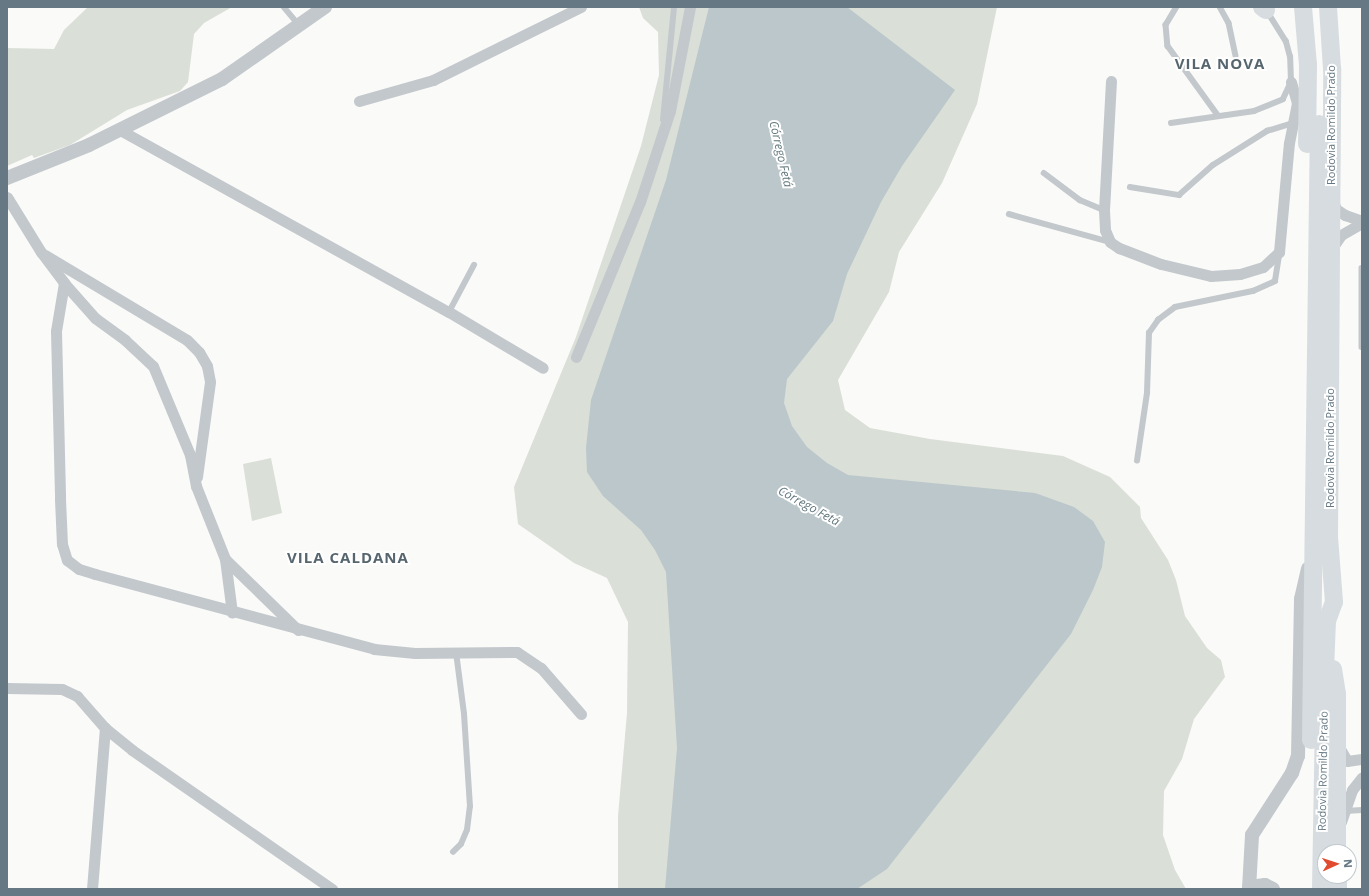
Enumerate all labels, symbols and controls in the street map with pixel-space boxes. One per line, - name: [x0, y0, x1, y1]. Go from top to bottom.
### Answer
- district label: VILA NOVA: [1175, 55, 1265, 73]
- street label: Rodovia Romildo Prado: [1324, 65, 1338, 185]
- water label: Córrego Fetá: [766, 119, 796, 189]
- street label: Rodovia Romildo Prado: [1323, 388, 1337, 508]
- water label: Córrego Fetá: [776, 483, 842, 529]
- district label: VILA CALDANA: [287, 549, 409, 567]
- street label: Rodovia Romildo Prado: [1315, 711, 1331, 831]
- north arrow: [1317, 844, 1357, 884]
- text: N: [1341, 859, 1356, 868]

